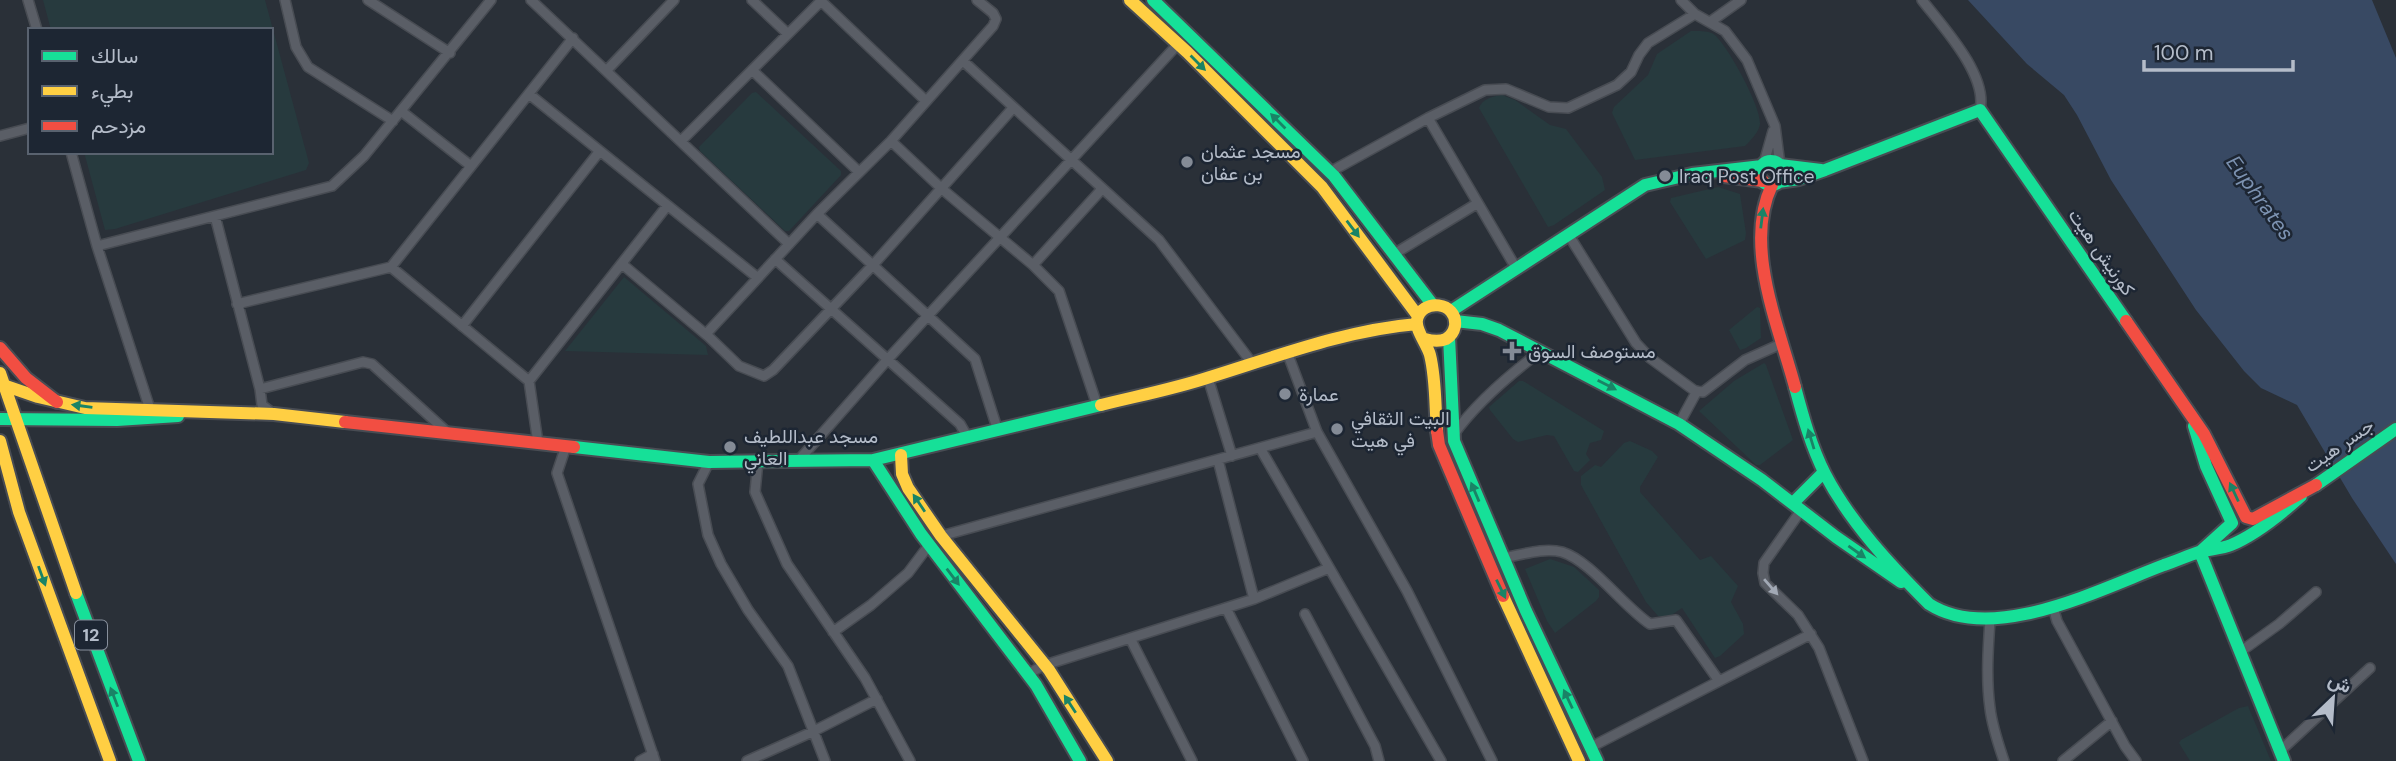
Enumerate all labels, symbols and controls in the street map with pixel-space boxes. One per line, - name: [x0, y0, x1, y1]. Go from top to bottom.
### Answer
- legend: [28, 28, 273, 154]
- scale bar: [2144, 28, 2293, 72]
- text: 100 m: [2154, 39, 2214, 67]
- text: سالك: [91, 42, 138, 70]
- one-way arrow: [1189, 54, 1205, 71]
- text: بطيء: [91, 77, 134, 108]
- text: مزدحم: [91, 112, 146, 140]
- one-way arrow: [1270, 113, 1286, 129]
- place label: مسجد عثمان بن عفان: [1201, 139, 1301, 186]
- water label: Euphrates: [2220, 150, 2300, 246]
- marker: مسجد عثمان بن عفان: [1179, 154, 1195, 170]
- place label: Iraq Post Office: [1679, 164, 1815, 189]
- marker: Iraq Post Office: [1657, 168, 1673, 184]
- street label: كورنيش هيت: [2062, 204, 2141, 301]
- one-way arrow: [1757, 207, 1768, 229]
- one-way arrow: [1346, 219, 1360, 238]
- place label: مستوصف السوق: [1528, 339, 1656, 364]
- marker: مستوصف السوق: [1502, 341, 1522, 361]
- one-way arrow: [1597, 380, 1617, 391]
- place label: عمارة: [1299, 382, 1339, 407]
- marker: عمارة: [1277, 386, 1293, 402]
- one-way arrow: [71, 401, 93, 412]
- place label: البيت الثقافي في هيت: [1351, 406, 1450, 456]
- street label: جسر هيت: [2300, 413, 2379, 478]
- marker: البيت الثقافي في هيت: [1329, 421, 1345, 437]
- place label: مسجد عبداللطيف العاني: [744, 424, 878, 474]
- one-way arrow: [1805, 428, 1815, 449]
- marker: مسجد عبداللطيف العاني: [722, 439, 738, 455]
- one-way arrow: [1469, 481, 1480, 502]
- one-way arrow: [2228, 482, 2240, 502]
- one-way arrow: [913, 493, 926, 512]
- one-way arrow: [1848, 545, 1866, 559]
- one-way arrow: [37, 566, 48, 587]
- one-way arrow: [946, 567, 961, 585]
- one-way arrow: [1763, 578, 1779, 596]
- one-way arrow: [1495, 579, 1506, 599]
- road number: 12: [75, 620, 107, 650]
- north arrow: [2298, 663, 2368, 733]
- text: ش: [2324, 667, 2356, 699]
- one-way arrow: [109, 687, 120, 708]
- one-way arrow: [1562, 689, 1574, 709]
- one-way arrow: [1064, 694, 1077, 713]

